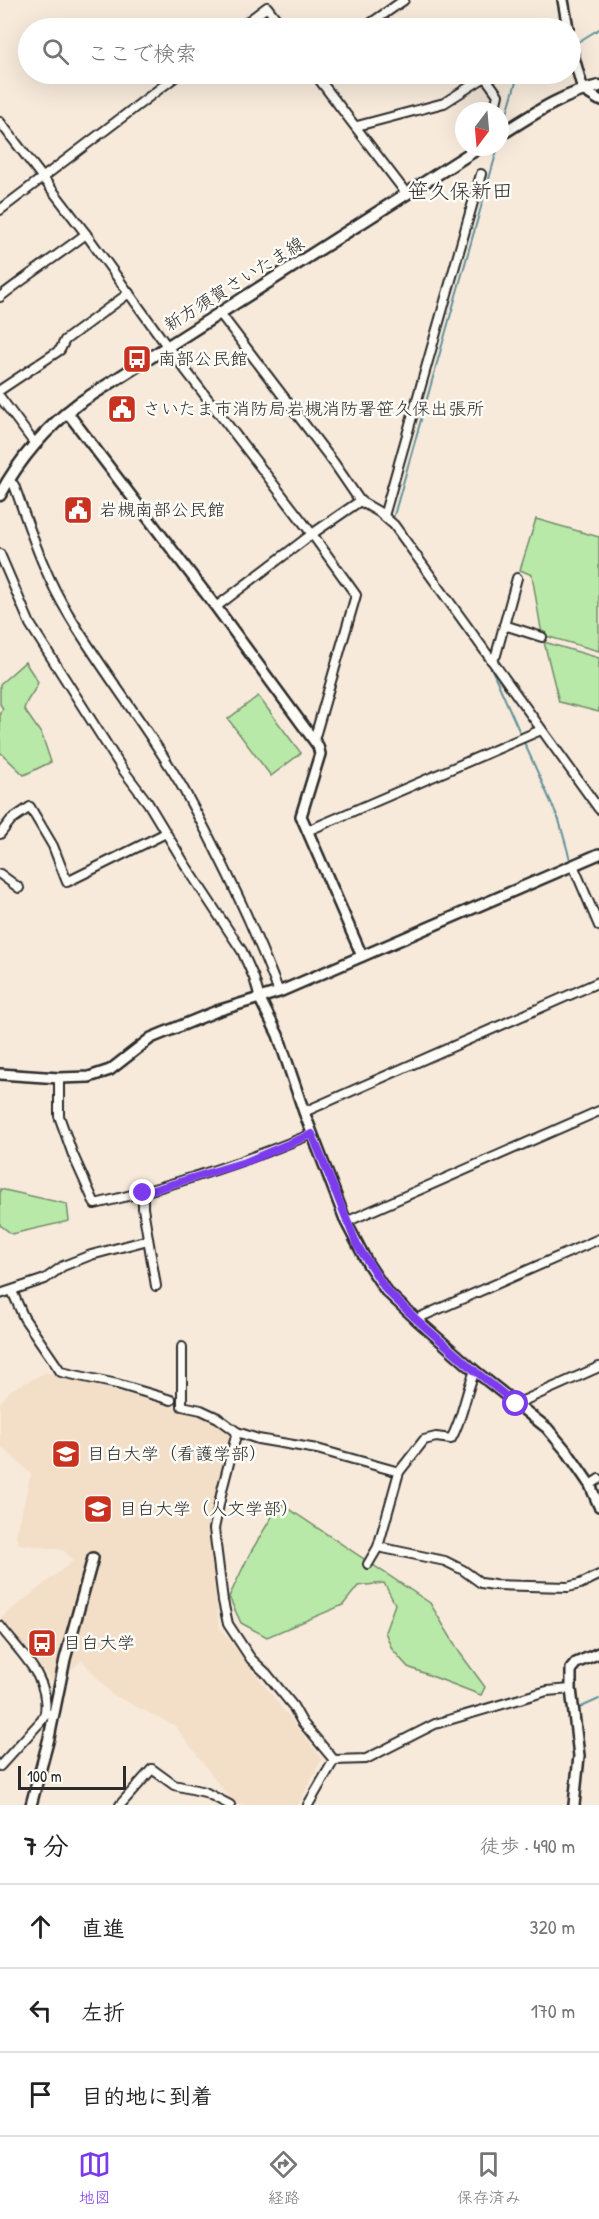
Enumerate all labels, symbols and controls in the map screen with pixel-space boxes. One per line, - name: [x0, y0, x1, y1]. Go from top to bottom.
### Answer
- search box: [18, 18, 581, 84]
- icon: search: [39, 35, 72, 68]
- text: ここで検索: [87, 38, 197, 68]
- north arrow: [455, 102, 509, 156]
- district label: 笹久保新田: [408, 176, 513, 205]
- street label: 新方須賀さいたま線: [159, 230, 309, 337]
- bus stop icon: 南部公民館: [121, 343, 153, 375]
- place label: 南部公民館: [158, 346, 248, 371]
- public building icon: さいたま市消防局岩槻消防署笹久保出張所: [106, 393, 138, 425]
- place label: さいたま市消防局岩槻消防署笹久保出張所: [143, 396, 484, 421]
- public building icon: 岩槻南部公民館: [62, 494, 94, 526]
- place label: 岩槻南部公民館: [99, 497, 225, 522]
- route end: [129, 1179, 155, 1205]
- route start: [502, 1390, 528, 1416]
- school or university icon: 目白大学（看護学部）: [50, 1438, 82, 1470]
- place label: 目白大学（看護学部）: [87, 1441, 267, 1466]
- school or university icon: 目白大学（人文学部）: [82, 1493, 114, 1525]
- place label: 目白大学（人文学部）: [119, 1496, 299, 1521]
- bus stop icon: 目白大学: [26, 1627, 58, 1659]
- place label: 目白大学: [63, 1630, 135, 1655]
- scale bar: [18, 1763, 126, 1790]
- text: 100 m: [27, 1765, 62, 1787]
- text: 7 分: [24, 1828, 69, 1863]
- text: 徒歩 · 490 m: [480, 1832, 575, 1859]
- icon: ahead: [24, 1910, 57, 1943]
- text: 直進: [81, 1913, 125, 1943]
- text: 320 m: [530, 1913, 575, 1940]
- icon: left: [24, 1994, 57, 2027]
- text: 左折: [81, 1997, 125, 2027]
- text: 170 m: [531, 1997, 575, 2024]
- icon: arrive: [24, 2078, 57, 2111]
- text: 目的地に到着: [81, 2081, 213, 2111]
- tab: 地図: [78, 2148, 111, 2208]
- tab: 経路: [267, 2148, 300, 2208]
- tab: 保存済み: [457, 2148, 521, 2208]

